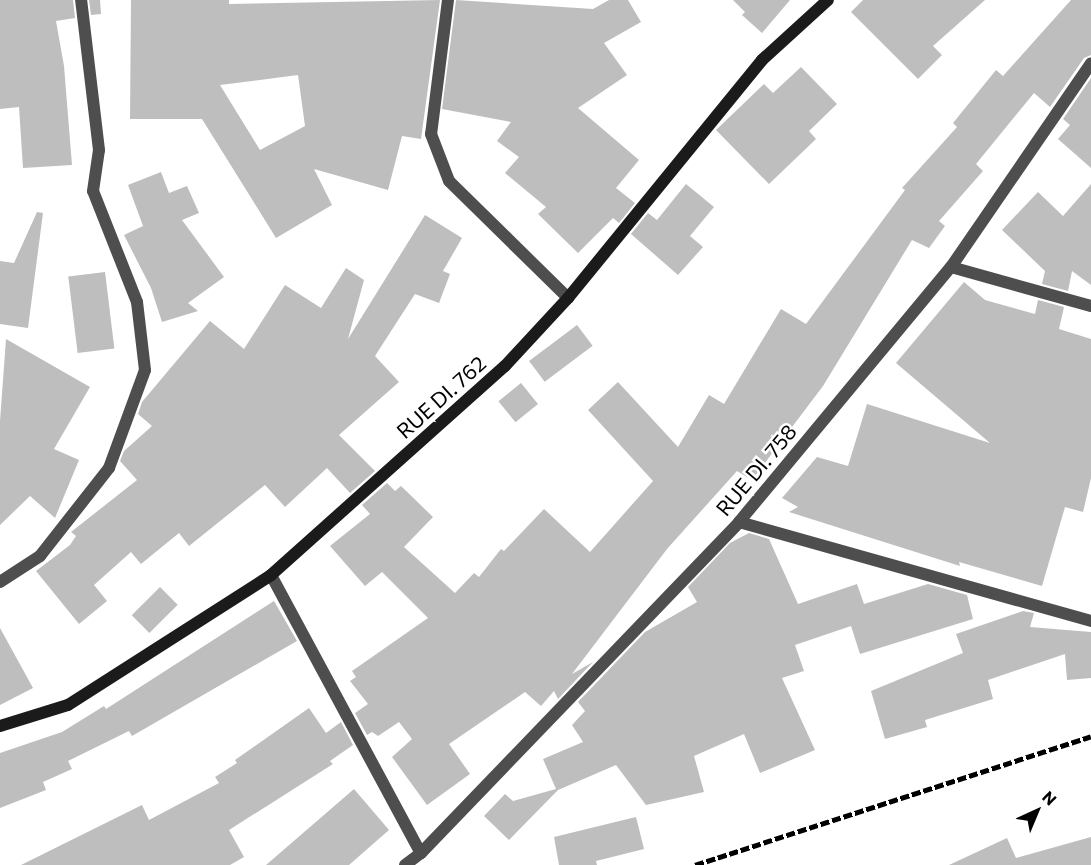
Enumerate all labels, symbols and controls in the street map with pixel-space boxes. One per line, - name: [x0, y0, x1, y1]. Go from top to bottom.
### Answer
- street label: RUE DI. 762: [391, 350, 491, 444]
- street label: RUE DI. 758: [710, 419, 802, 521]
- north arrow: [1007, 781, 1067, 841]
- text: N: [1039, 787, 1061, 809]

